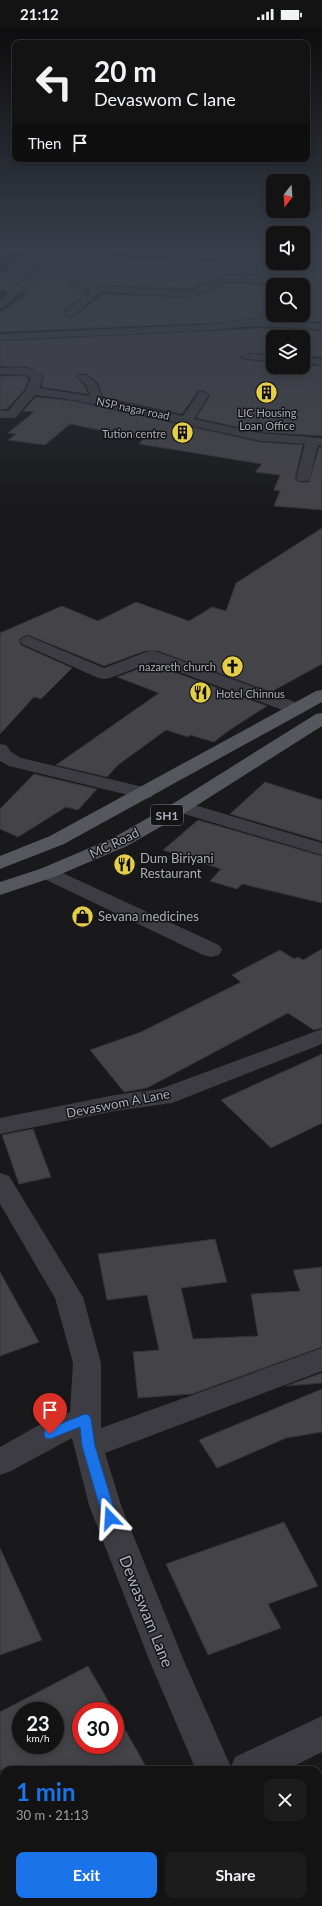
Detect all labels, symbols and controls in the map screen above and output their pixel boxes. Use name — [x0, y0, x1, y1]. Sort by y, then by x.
text: 21:12 — [20, 5, 59, 23]
text: 20 m — [94, 54, 157, 88]
icon: left — [28, 56, 80, 108]
text: Devaswom C lane — [94, 88, 236, 110]
icon: arrive — [69, 132, 91, 154]
text: Then — [28, 134, 61, 152]
north arrow — [266, 174, 310, 218]
map controls — [266, 174, 310, 374]
button: sound — [266, 226, 310, 270]
button: search — [266, 278, 310, 322]
button: layers — [266, 330, 310, 374]
building icon: LIC Housing Loan Office — [254, 379, 280, 405]
street label: NSP nagar road — [95, 394, 171, 422]
place label: LIC Housing Loan Office — [238, 406, 297, 432]
building icon: Tution centre — [169, 420, 195, 446]
place label: Tution centre — [102, 427, 166, 440]
church icon: nazareth church — [219, 653, 245, 679]
place label: nazareth church — [139, 660, 216, 673]
restaurant icon: Hotel Chinnus — [188, 680, 214, 706]
place label: Hotel Chinnus — [216, 687, 285, 700]
road number: SH1 — [151, 805, 183, 825]
street label: MC Road — [87, 824, 141, 862]
place label: Dum Biriyani Restaurant — [140, 850, 214, 881]
restaurant icon: Dum Biriyani Restaurant — [112, 852, 138, 878]
shop icon: Sevana medicines — [70, 903, 96, 929]
place label: Sevana medicines — [98, 908, 199, 924]
street label: Devaswom A Lane — [65, 1085, 171, 1121]
pin — [33, 1393, 67, 1434]
icon: arrive — [39, 1399, 61, 1421]
position arrow — [89, 1497, 131, 1539]
street label: Dewaswam Lane — [116, 1552, 178, 1670]
speed limit sign: 30 — [72, 1702, 124, 1754]
text: 23 — [26, 1711, 50, 1735]
text: km/h — [26, 1732, 50, 1744]
text: 1 min — [16, 1777, 76, 1806]
button: close — [264, 1779, 306, 1821]
text: 30 m · 21:13 — [16, 1807, 89, 1823]
button: Exit — [16, 1852, 157, 1898]
button: Share — [165, 1852, 306, 1898]

